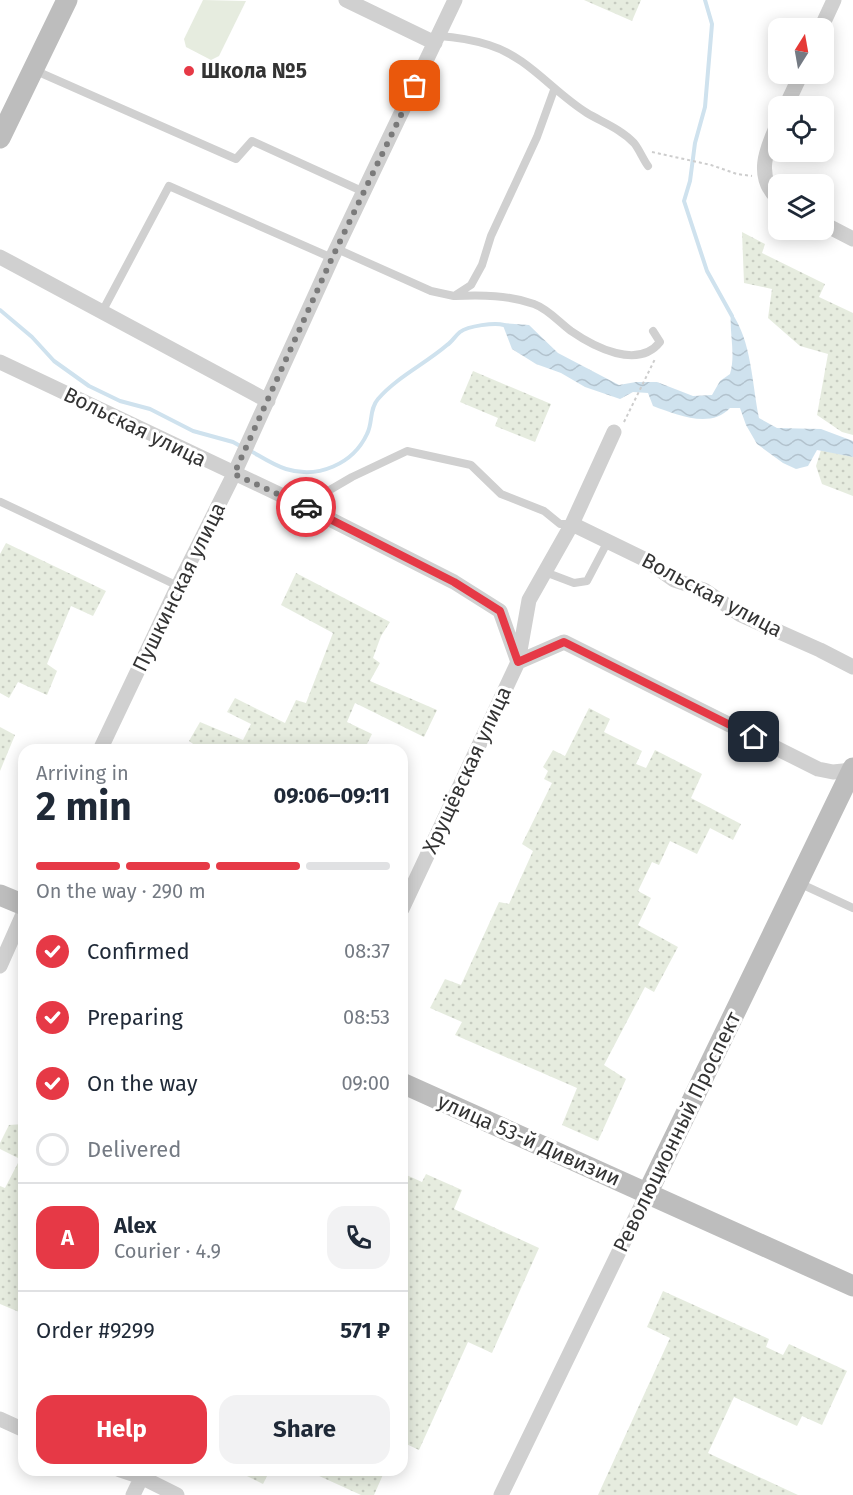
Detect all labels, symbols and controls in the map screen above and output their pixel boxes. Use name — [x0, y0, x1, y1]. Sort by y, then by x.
north arrow — [768, 18, 834, 84]
map controls — [768, 18, 834, 240]
place label: Школа №5 — [201, 58, 307, 84]
pin — [389, 60, 440, 111]
marker: Школа №5 — [182, 64, 196, 78]
icon: bag — [398, 69, 431, 102]
button: locate — [768, 96, 834, 162]
button: layers — [768, 174, 834, 240]
street label: Вольская улица — [59, 381, 211, 473]
courier — [276, 477, 336, 537]
icon: car — [290, 491, 323, 524]
street label: Пушкинская улица — [127, 498, 231, 676]
street label: Вольская улица — [637, 547, 787, 643]
street label: Хрущёвская улица — [417, 682, 517, 858]
pin — [728, 711, 779, 762]
icon: home — [737, 720, 770, 753]
text: Arriving in — [36, 761, 129, 785]
text: 09:06–09:11 — [274, 782, 390, 809]
text: 2 min — [36, 784, 132, 830]
text: On the way · 290 m — [36, 879, 206, 903]
icon: check — [36, 935, 69, 968]
text: Confirmed — [87, 938, 190, 965]
text: 08:37 — [344, 939, 390, 963]
icon: check — [36, 1001, 69, 1034]
text: Preparing — [87, 1004, 183, 1031]
text: 08:53 — [343, 1005, 390, 1029]
street label: Революционный Проспект — [607, 1007, 747, 1256]
icon: check — [36, 1067, 69, 1100]
text: On the way — [87, 1070, 198, 1097]
text: 09:00 — [341, 1071, 390, 1095]
street label: улица 53-й Дивизии — [434, 1088, 624, 1192]
text: Delivered — [87, 1136, 182, 1163]
button: phone — [327, 1206, 390, 1269]
text: Alex — [114, 1212, 157, 1239]
text: A — [61, 1224, 74, 1251]
text: Courier · 4.9 — [114, 1239, 221, 1263]
text: Order #9299 — [36, 1317, 155, 1344]
text: 571 ₽ — [340, 1317, 390, 1344]
button: Help — [36, 1395, 207, 1464]
button: Share — [219, 1395, 390, 1464]

